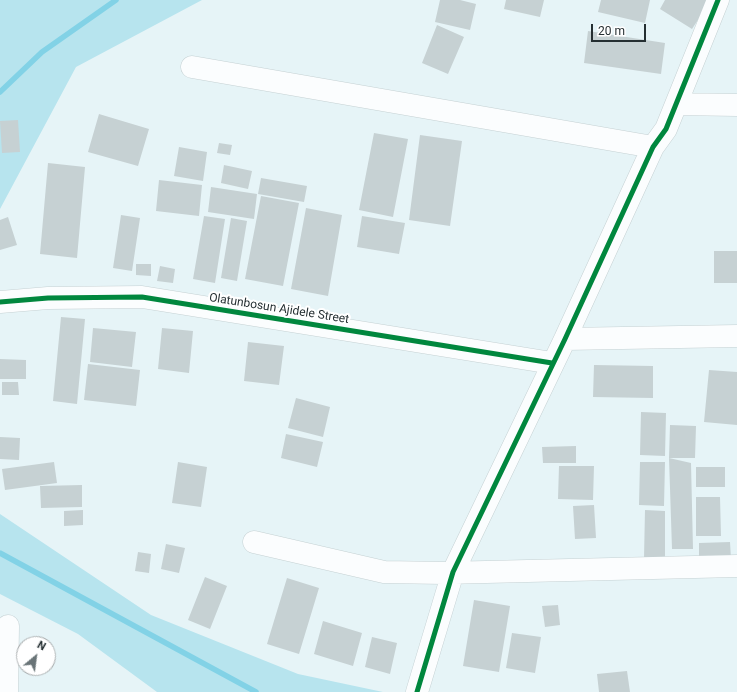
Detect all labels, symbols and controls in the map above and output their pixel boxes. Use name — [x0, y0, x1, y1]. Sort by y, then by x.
scale bar — [593, 16, 648, 42]
text: 20 m — [598, 24, 625, 38]
street label: Olatunbosun Ajidele Street — [208, 291, 350, 327]
north arrow — [16, 636, 56, 676]
text: N — [35, 638, 48, 654]

